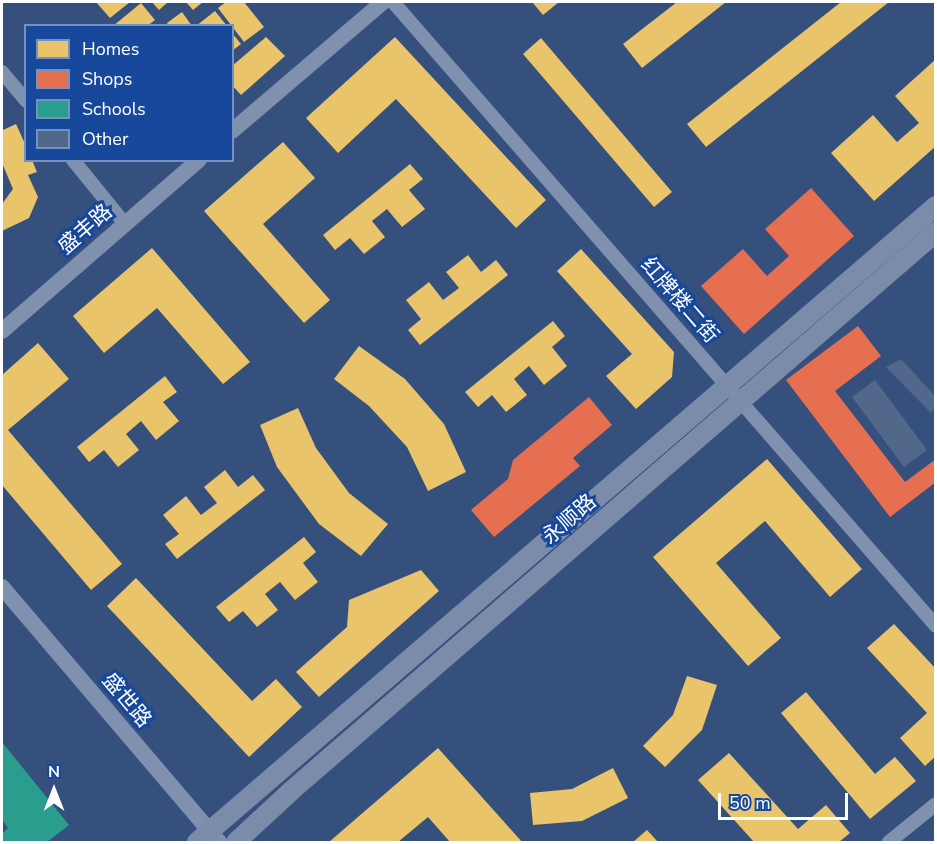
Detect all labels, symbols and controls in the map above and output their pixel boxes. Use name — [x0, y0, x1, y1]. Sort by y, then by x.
legend — [24, 24, 234, 162]
text: Homes — [82, 37, 139, 61]
text: Shops — [82, 67, 132, 91]
text: Schools — [82, 97, 146, 121]
text: Other — [82, 127, 128, 151]
street label: 盛丰路 — [53, 199, 117, 259]
street label: 红牌楼二街 — [636, 252, 724, 348]
street label: 永顺路 — [537, 489, 601, 549]
street label: 盛世路 — [97, 668, 157, 732]
north arrow — [24, 760, 84, 820]
text: N — [48, 761, 60, 783]
scale bar — [721, 781, 852, 819]
text: 50 m — [729, 791, 771, 815]

